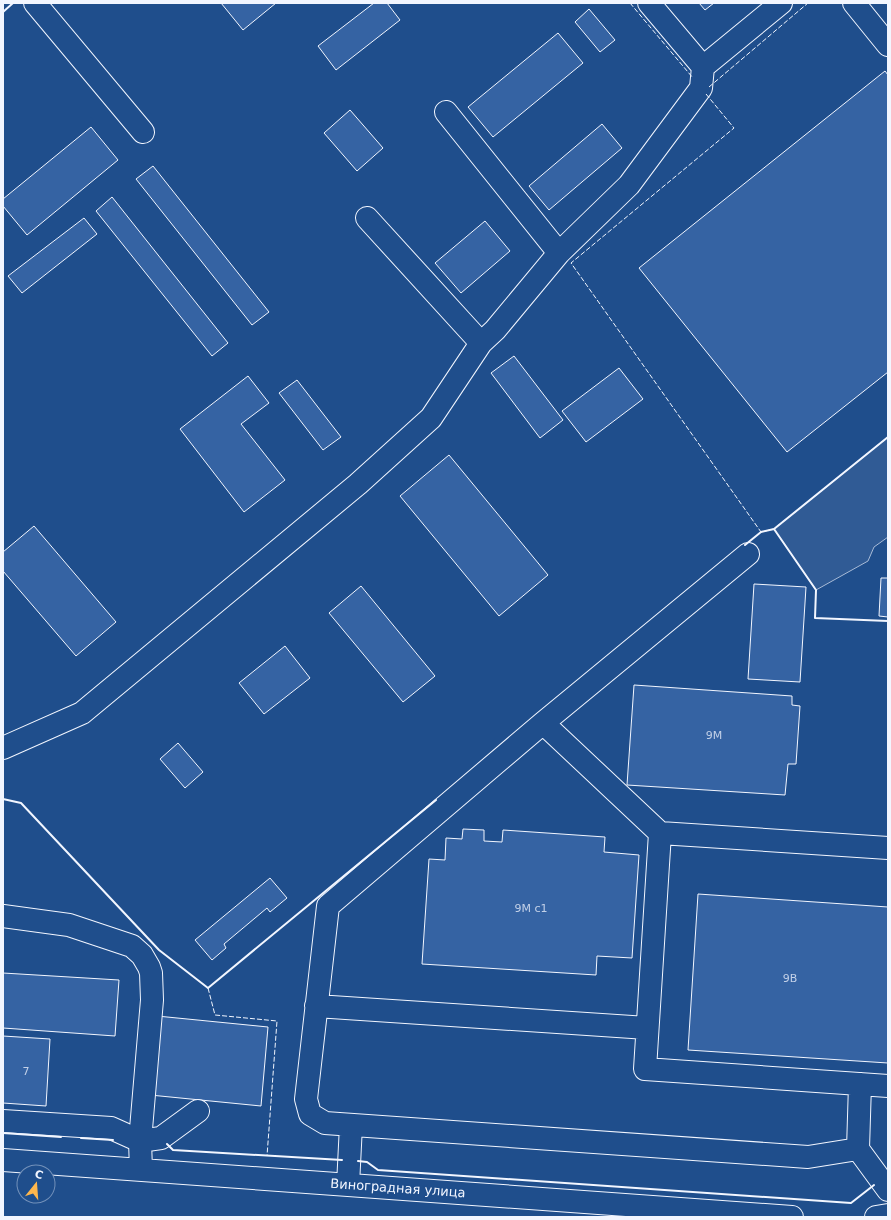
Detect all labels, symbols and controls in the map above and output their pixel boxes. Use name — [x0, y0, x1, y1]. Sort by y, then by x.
house number: 9М — [706, 729, 722, 742]
house number: 9М с1 — [514, 902, 548, 915]
house number: 9В — [783, 972, 797, 985]
house number: 7 — [23, 1065, 30, 1078]
north arrow — [16, 1164, 56, 1204]
text: С — [33, 1168, 45, 1182]
street label: Виноградная улица — [330, 1176, 466, 1200]

